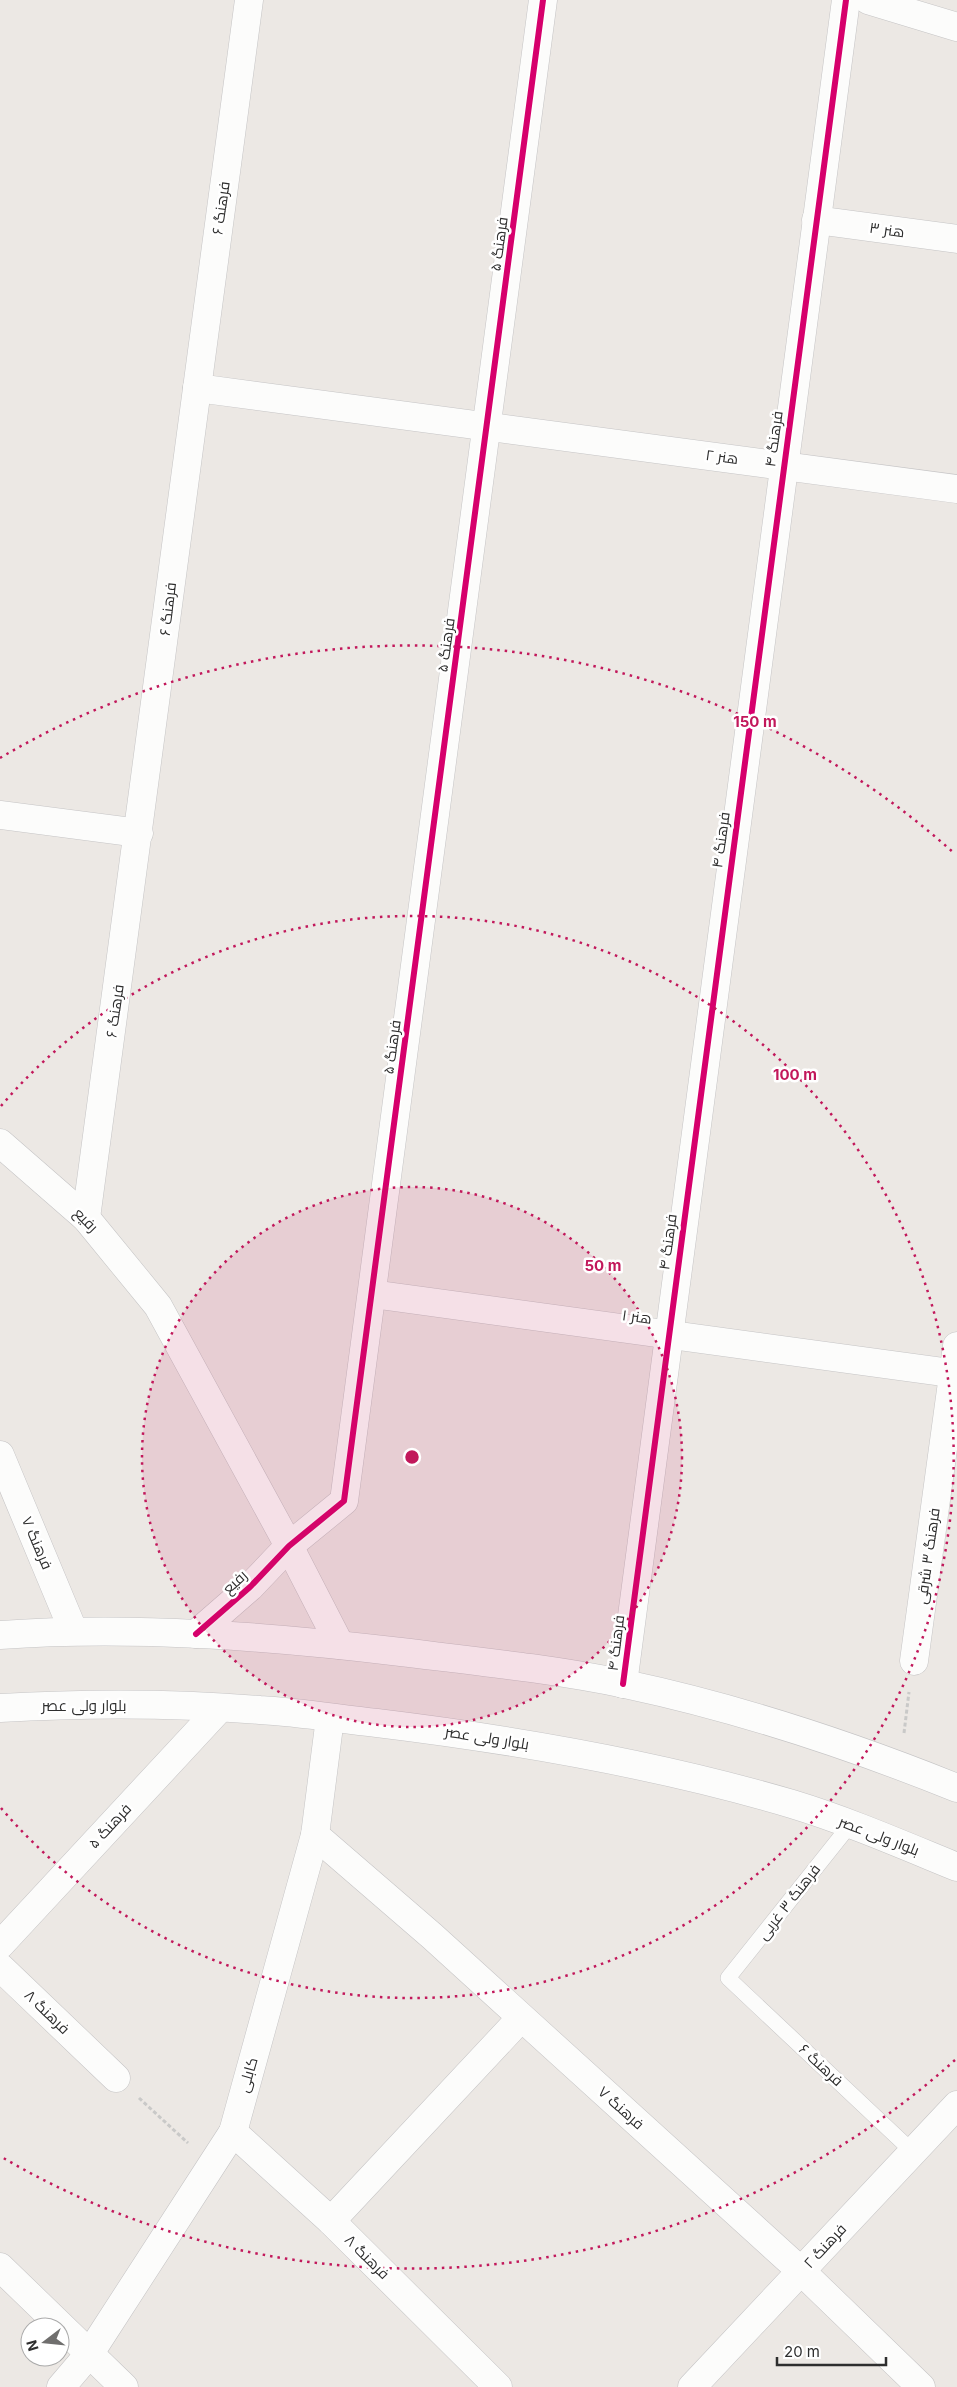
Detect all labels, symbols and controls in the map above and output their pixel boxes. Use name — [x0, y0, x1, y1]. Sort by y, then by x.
street label: فرهنگ ۶ — [207, 180, 234, 236]
street label: فرهنگ ۵ — [485, 216, 512, 272]
street label: هنر ۳ — [868, 218, 906, 241]
street label: فرهنگ ۴ — [760, 410, 787, 468]
street label: هنر ۲ — [704, 445, 740, 468]
street label: فرهنگ ۶ — [155, 581, 180, 637]
street label: فرهنگ ۵ — [432, 617, 459, 673]
text: 150 m — [733, 712, 777, 731]
street label: فرهنگ ۴ — [707, 811, 734, 869]
street label: فرهنگ ۶ — [101, 983, 128, 1039]
street label: فرهنگ ۵ — [378, 1019, 405, 1075]
text: 100 m — [773, 1065, 817, 1084]
street label: رفیع — [69, 1203, 103, 1237]
street label: فرهنگ ۴ — [654, 1213, 681, 1271]
text: 50 m — [585, 1256, 621, 1275]
street label: هنر ۱ — [621, 1305, 653, 1328]
centre of rings — [403, 1448, 421, 1466]
street label: فرهنگ ۳ شرقی — [911, 1507, 945, 1605]
street label: فرهنگ ۷ — [18, 1513, 57, 1572]
street label: رفیع — [218, 1566, 252, 1599]
street label: فرهنگ ۴ — [603, 1614, 628, 1672]
street label: بلوار ولی عصر — [41, 1696, 126, 1716]
street label: بلوار ولی عصر — [443, 1721, 531, 1755]
street label: فرهنگ ۵ — [84, 1799, 135, 1852]
street label: بلوار ولی عصر — [835, 1811, 922, 1861]
street label: فرهنگ ۳ غربی — [753, 1860, 825, 1944]
street label: فرهنگ ۸ — [21, 1985, 74, 2038]
street label: فرهنگ ۶ — [795, 2039, 847, 2090]
street label: کابلی — [233, 2055, 263, 2095]
street label: فرهنگ ۷ — [594, 2082, 648, 2133]
street label: فرهنگ ۲ — [799, 2219, 850, 2272]
street label: فرهنگ ۸ — [341, 2230, 394, 2283]
north arrow — [20, 2317, 70, 2367]
scale bar — [777, 2334, 886, 2366]
text: N — [22, 2338, 42, 2353]
text: 20 m — [784, 2342, 820, 2361]

